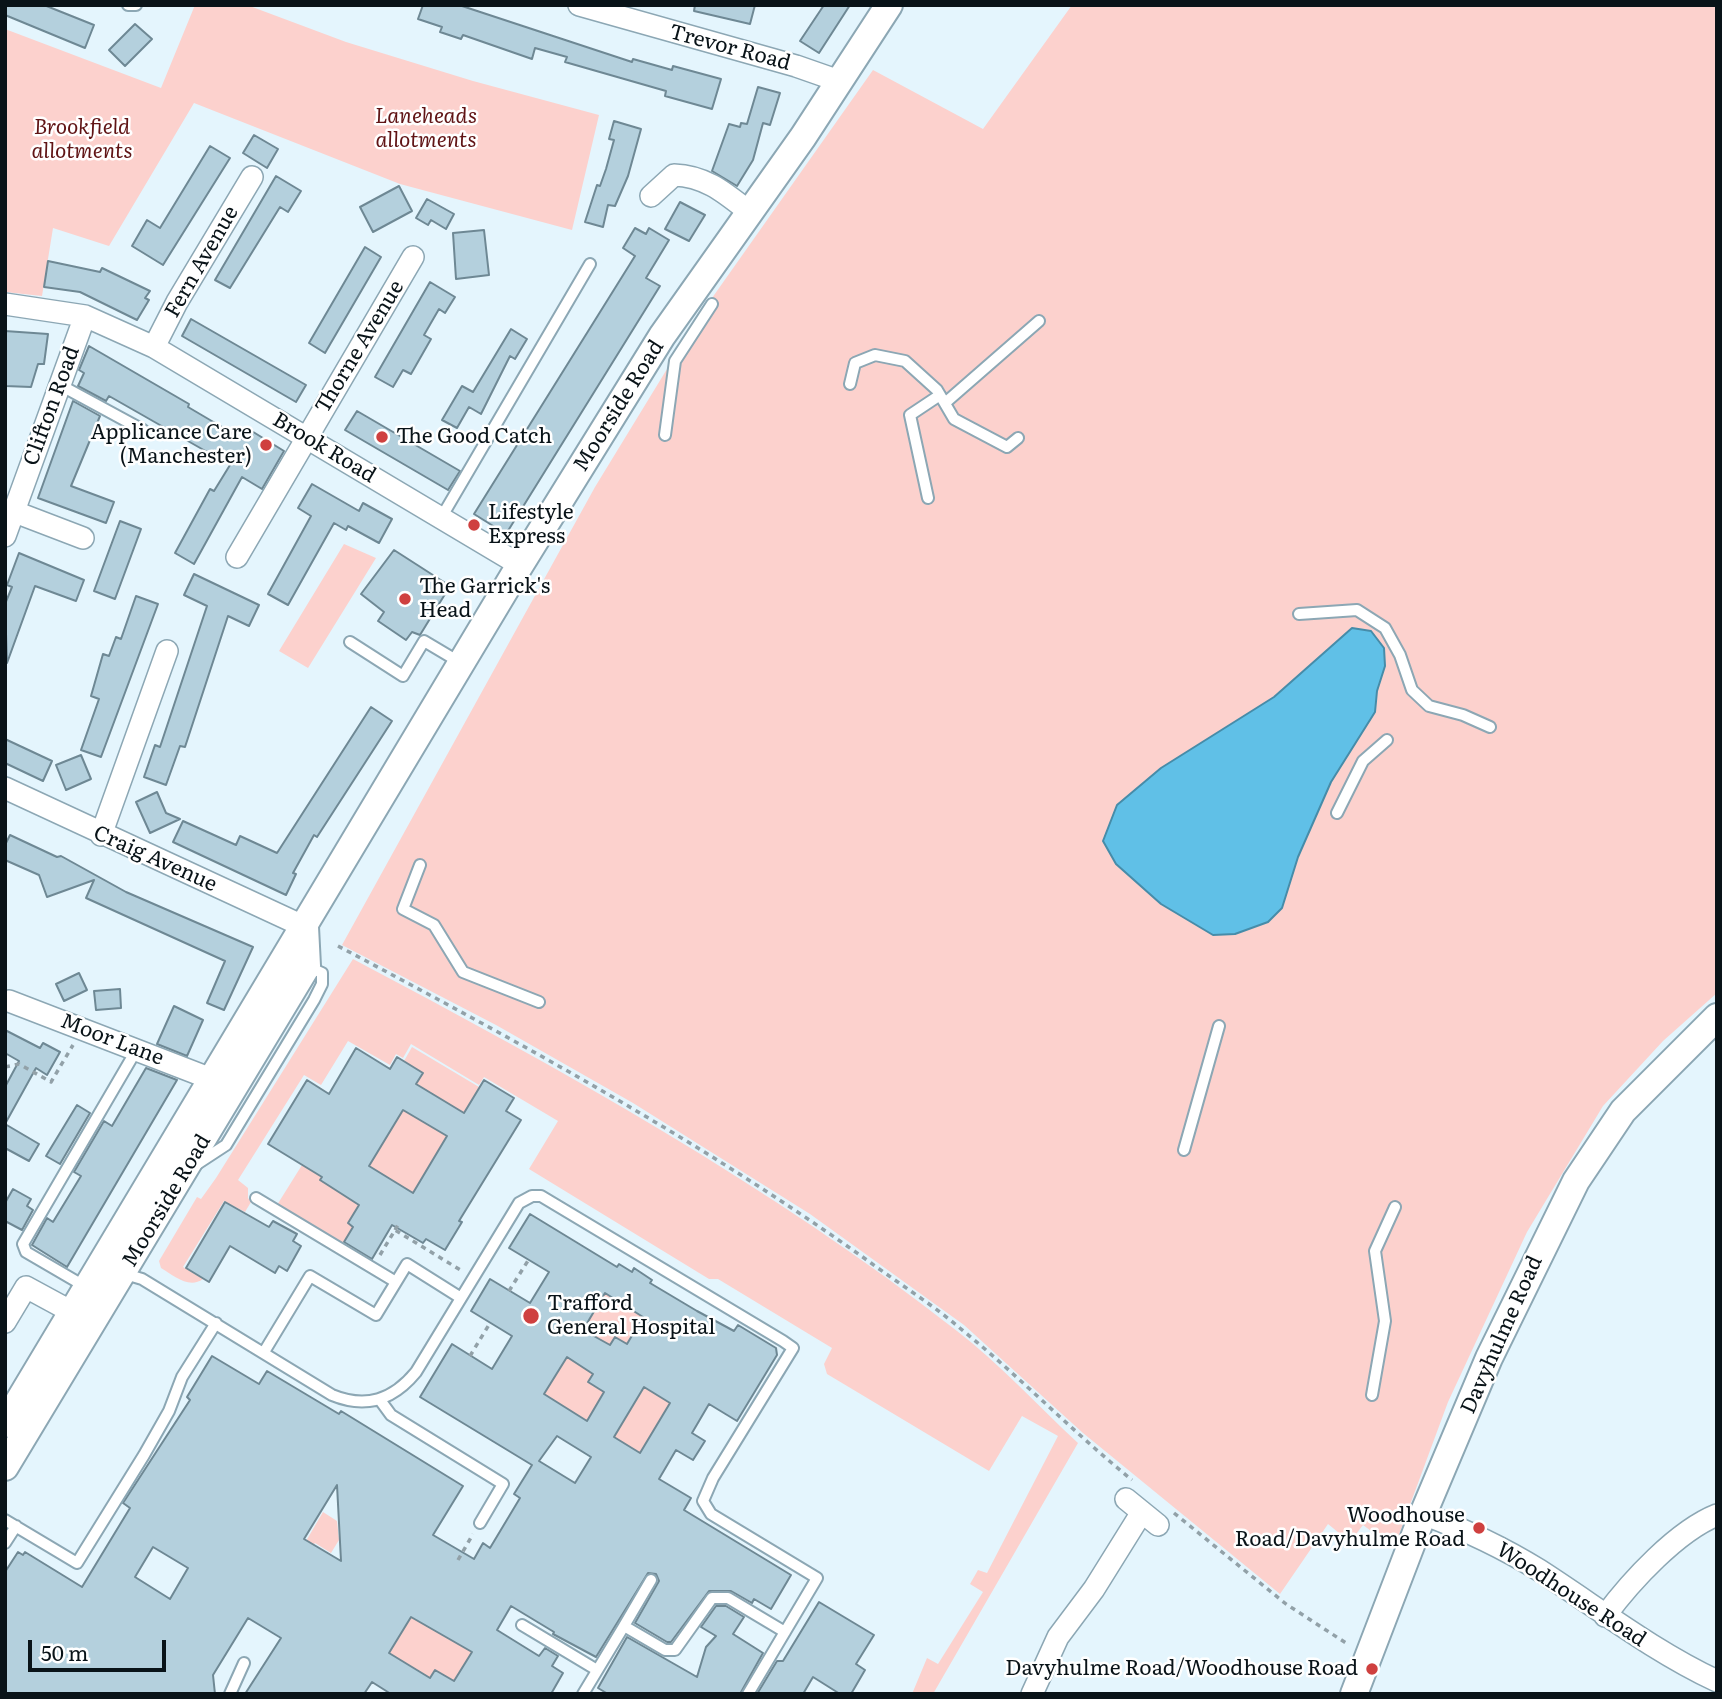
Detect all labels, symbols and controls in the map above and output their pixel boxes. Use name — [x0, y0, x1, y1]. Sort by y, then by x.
street label: Trevor Road — [667, 20, 793, 76]
park label: Laneheads allotments — [375, 104, 477, 154]
park label: Brookfield allotments — [32, 115, 132, 165]
street label: Fern Avenue — [160, 202, 244, 322]
street label: Thorne Avenue — [310, 276, 410, 418]
street label: Moorside Road — [569, 336, 669, 476]
street label: Clifton Road — [19, 343, 85, 469]
street label: Brook Road — [268, 407, 380, 489]
place label: Applicance Care (Manchester) — [91, 420, 252, 470]
place label: The Good Catch — [396, 424, 552, 450]
marker: The Good Catch — [374, 429, 390, 445]
marker: Applicance Care (Manchester) — [258, 437, 274, 453]
place label: Lifestyle Express — [488, 500, 574, 550]
marker: Lifestyle Express — [466, 517, 482, 533]
place label: The Garrick's Head — [419, 574, 550, 624]
marker: The Garrick's Head — [397, 591, 413, 607]
street label: Craig Avenue — [89, 821, 221, 897]
street label: Moor Lane — [57, 1009, 167, 1071]
street label: Moorside Road — [118, 1130, 216, 1272]
street label: Davyhulme Road — [1456, 1252, 1548, 1418]
place label: Trafford General Hospital — [547, 1291, 715, 1341]
marker: Trafford General Hospital — [521, 1306, 541, 1326]
place label: Woodhouse Road/Davyhulme Road — [1235, 1503, 1465, 1553]
marker: Woodhouse Road/Davyhulme Road — [1471, 1520, 1487, 1536]
street label: Woodhouse Road — [1491, 1537, 1651, 1653]
scale bar — [32, 1626, 170, 1670]
text: 50 m — [41, 1636, 88, 1667]
place label: Davyhulme Road/Woodhouse Road — [1005, 1656, 1358, 1682]
marker: Davyhulme Road/Woodhouse Road — [1364, 1661, 1380, 1677]

